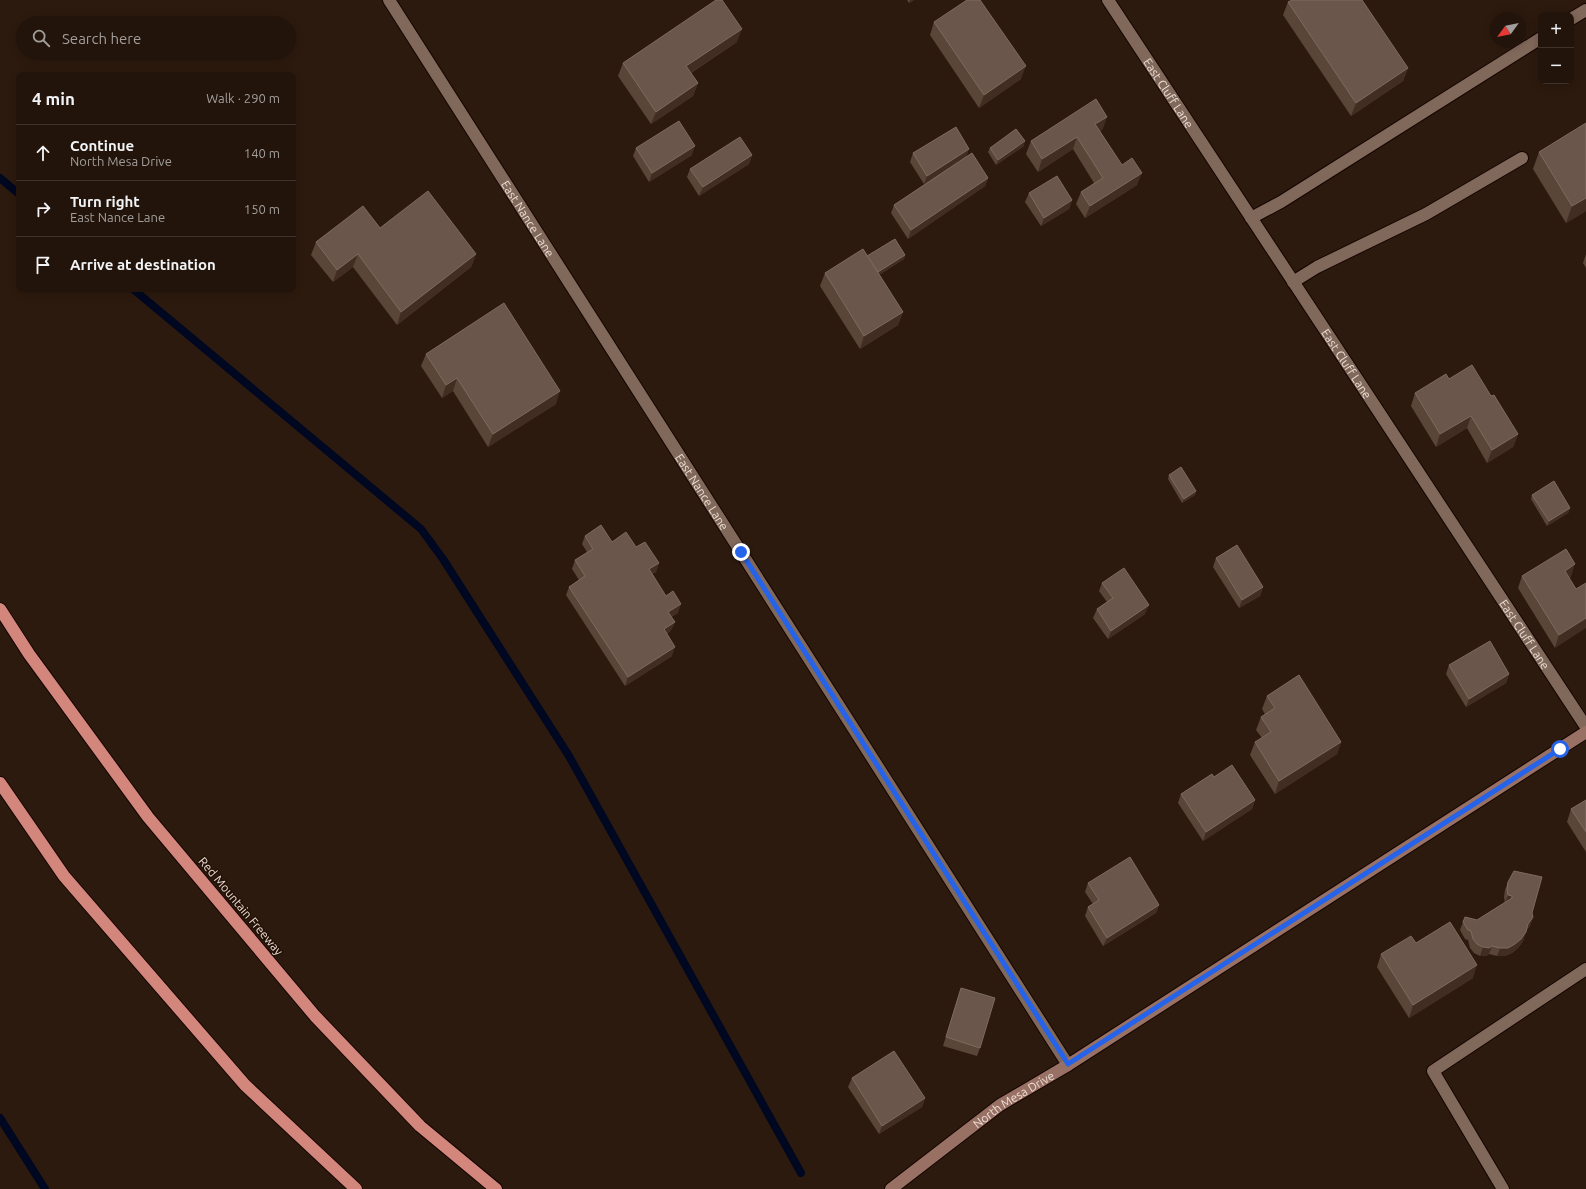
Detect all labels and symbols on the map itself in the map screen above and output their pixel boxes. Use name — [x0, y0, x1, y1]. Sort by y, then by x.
north arrow — [1490, 12, 1526, 48]
street label: East Cluff Lane — [1141, 55, 1197, 130]
street label: East Nance Lane — [499, 178, 557, 259]
street label: East Cluff Lane — [1319, 326, 1375, 401]
street label: East Nance Lane — [673, 451, 732, 532]
route end — [732, 543, 750, 561]
street label: East Cluff Lane — [1497, 597, 1553, 671]
route start — [1551, 740, 1569, 758]
street label: Red Mountain Freeway — [196, 855, 286, 958]
street label: North Mesa Drive — [970, 1068, 1056, 1130]

